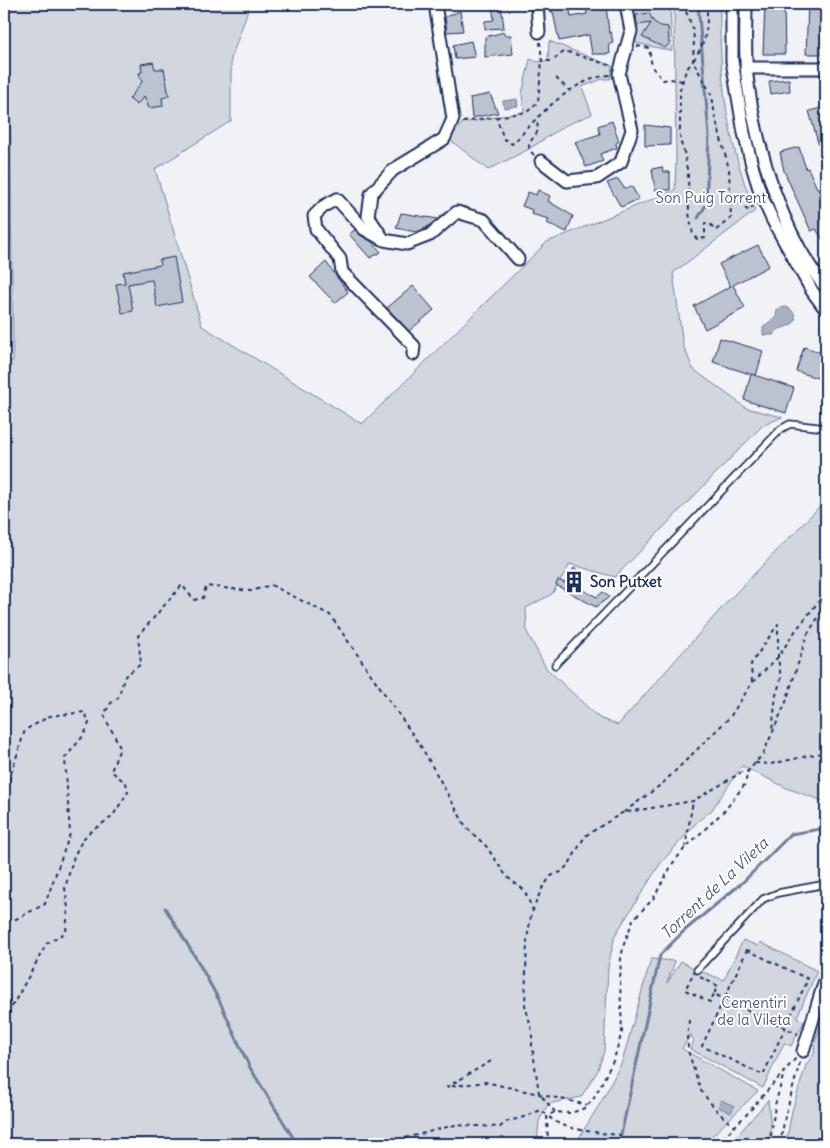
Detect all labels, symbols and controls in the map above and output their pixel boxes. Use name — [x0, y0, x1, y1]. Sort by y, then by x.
park label: Son Puig Torrent — [656, 188, 766, 207]
building icon: Son Putxet — [561, 569, 587, 595]
place label: Son Putxet — [590, 572, 663, 591]
water label: Torrent de La Vileta — [656, 833, 772, 943]
park label: Cementiri de la Vileta — [717, 993, 791, 1029]

